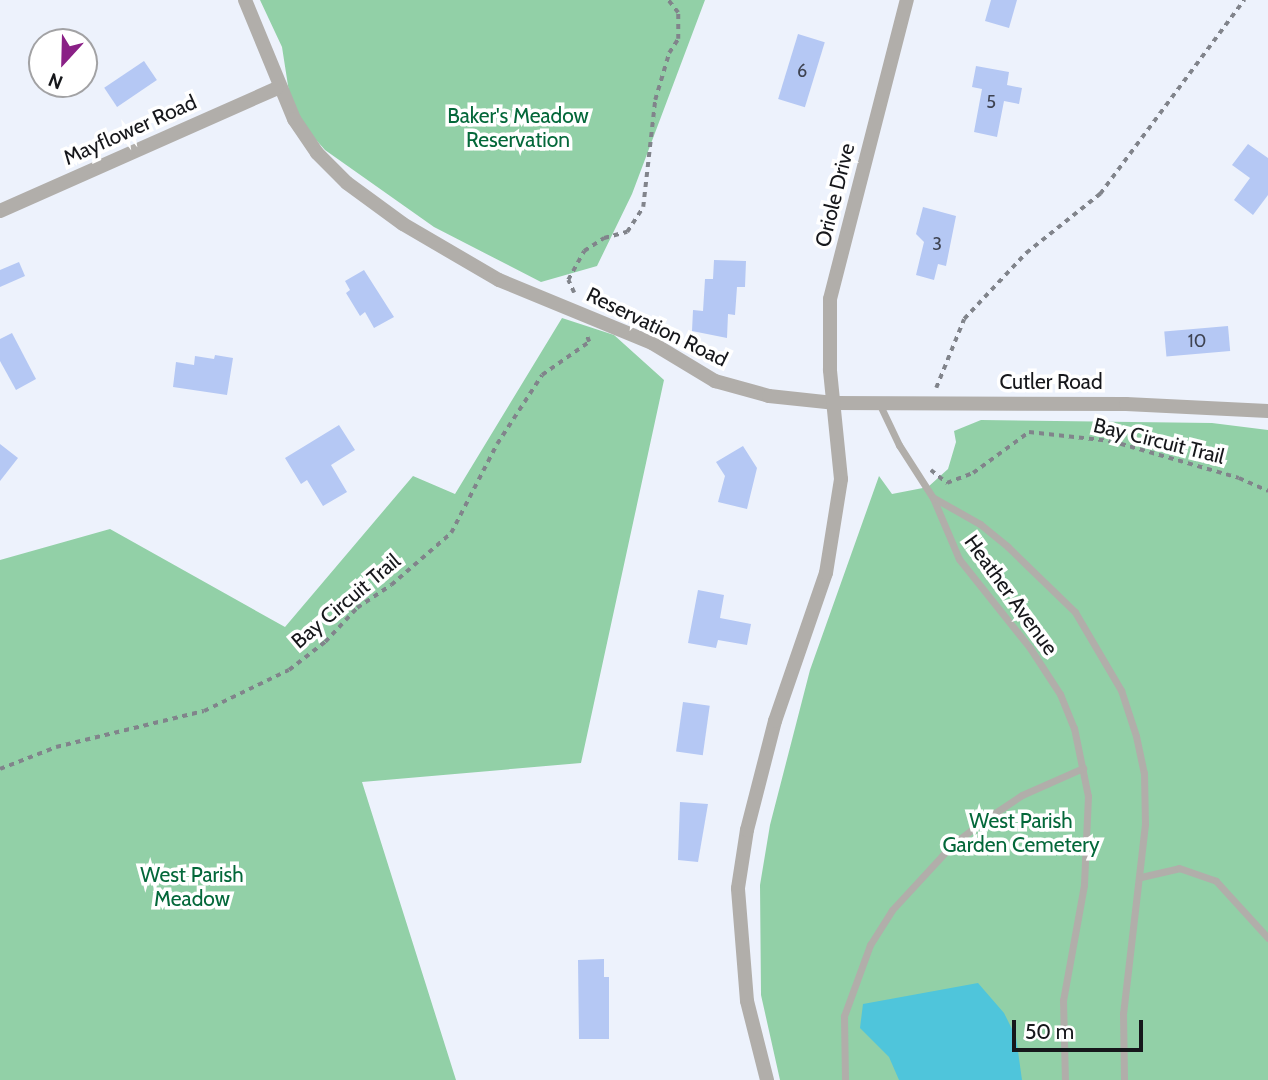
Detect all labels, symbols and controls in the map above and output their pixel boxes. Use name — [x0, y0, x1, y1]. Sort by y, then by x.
north arrow — [28, 28, 98, 98]
house number: 6 — [797, 60, 807, 82]
text: N — [45, 68, 66, 94]
street label: Mayflower Road — [59, 89, 201, 171]
house number: 5 — [986, 91, 996, 113]
park label: Baker's Meadow Reservation — [447, 103, 589, 153]
street label: Oriole Drive — [810, 140, 860, 250]
house number: 3 — [932, 233, 942, 255]
street label: Reservation Road — [582, 282, 732, 372]
house number: 10 — [1188, 330, 1206, 352]
street label: Cutler Road — [999, 369, 1103, 395]
street label: Bay Circuit Trail — [1091, 413, 1227, 469]
street label: Heather Avenue — [959, 530, 1063, 660]
street label: Bay Circuit Trail — [287, 548, 405, 654]
park label: West Parish Garden Cemetery — [943, 808, 1099, 858]
park label: West Parish Meadow — [140, 862, 244, 912]
scale bar — [1016, 1006, 1147, 1050]
text: 50 m — [1025, 1019, 1074, 1044]

